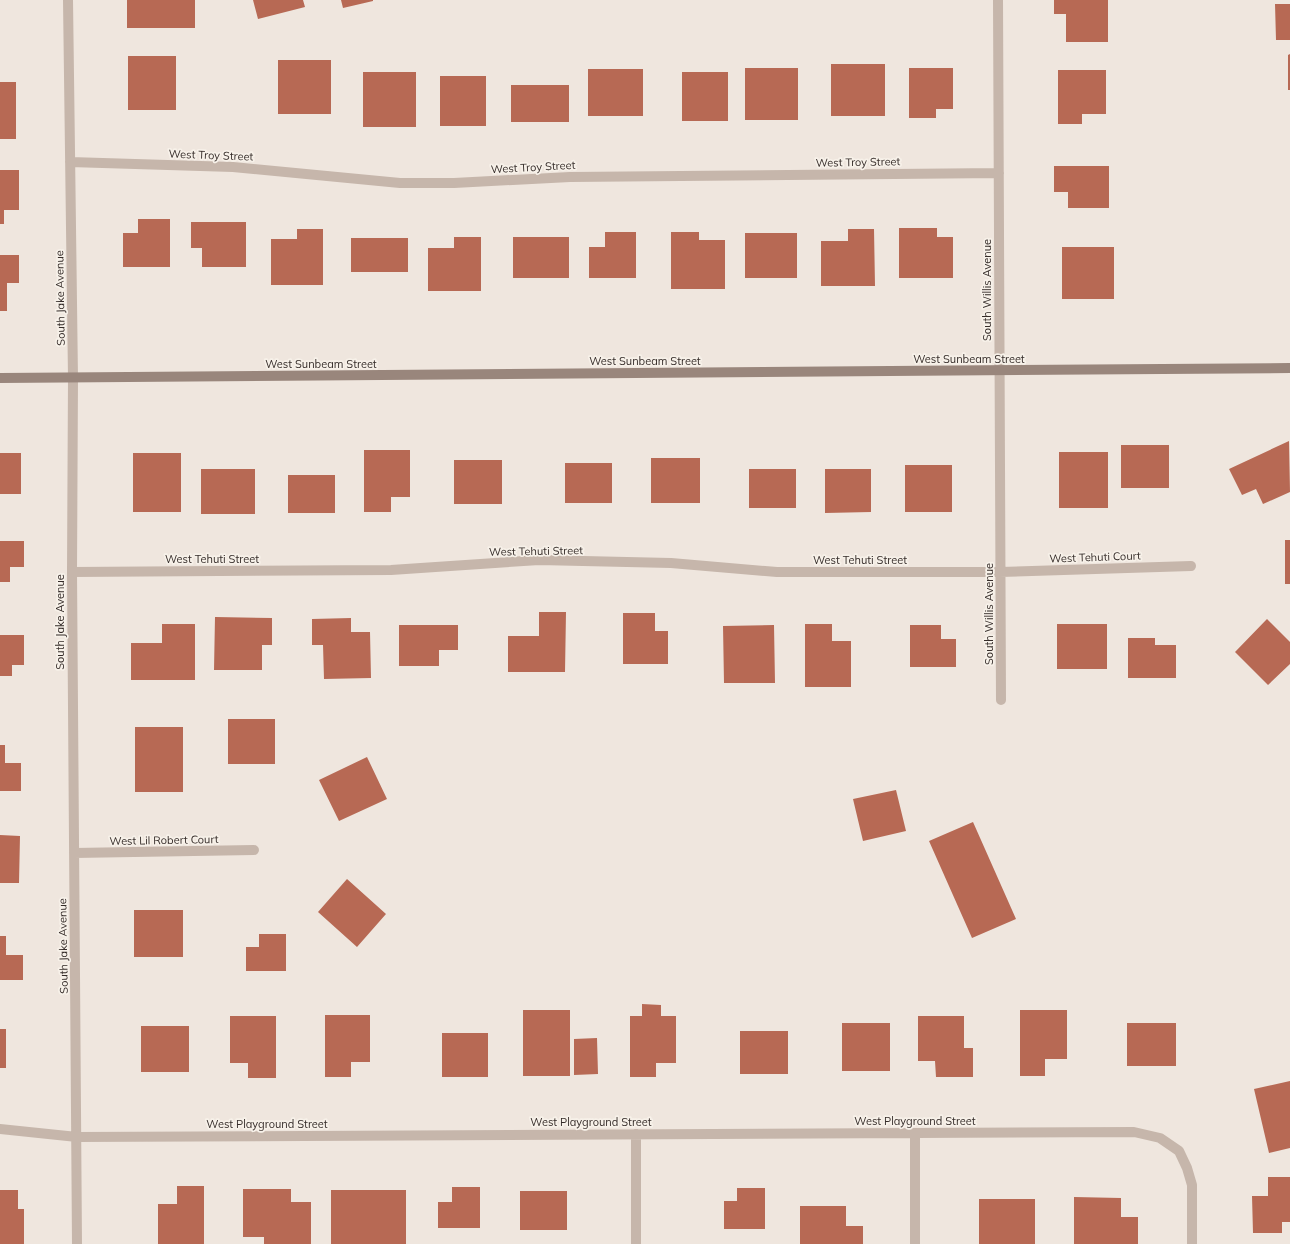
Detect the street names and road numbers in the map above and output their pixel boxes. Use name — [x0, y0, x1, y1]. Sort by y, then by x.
street label: West Troy Street — [168, 147, 254, 163]
street label: West Troy Street — [816, 154, 901, 170]
street label: West Troy Street — [490, 158, 576, 176]
street label: South Willis Avenue — [980, 239, 994, 341]
street label: South Jake Avenue — [52, 250, 68, 346]
street label: West Sunbeam Street — [913, 352, 1025, 366]
street label: West Sunbeam Street — [589, 354, 701, 368]
street label: West Sunbeam Street — [265, 357, 377, 371]
street label: West Tehuti Street — [489, 543, 583, 559]
street label: West Tehuti Court — [1049, 548, 1141, 566]
street label: West Tehuti Street — [165, 552, 259, 566]
street label: West Tehuti Street — [813, 553, 907, 567]
street label: South Willis Avenue — [982, 563, 996, 665]
street label: South Jake Avenue — [53, 574, 67, 670]
street label: West Lil Robert Court — [109, 832, 219, 848]
street label: South Jake Avenue — [55, 898, 71, 994]
street label: West Playground Street — [854, 1114, 976, 1128]
street label: West Playground Street — [530, 1115, 652, 1129]
street label: West Playground Street — [206, 1117, 328, 1131]

